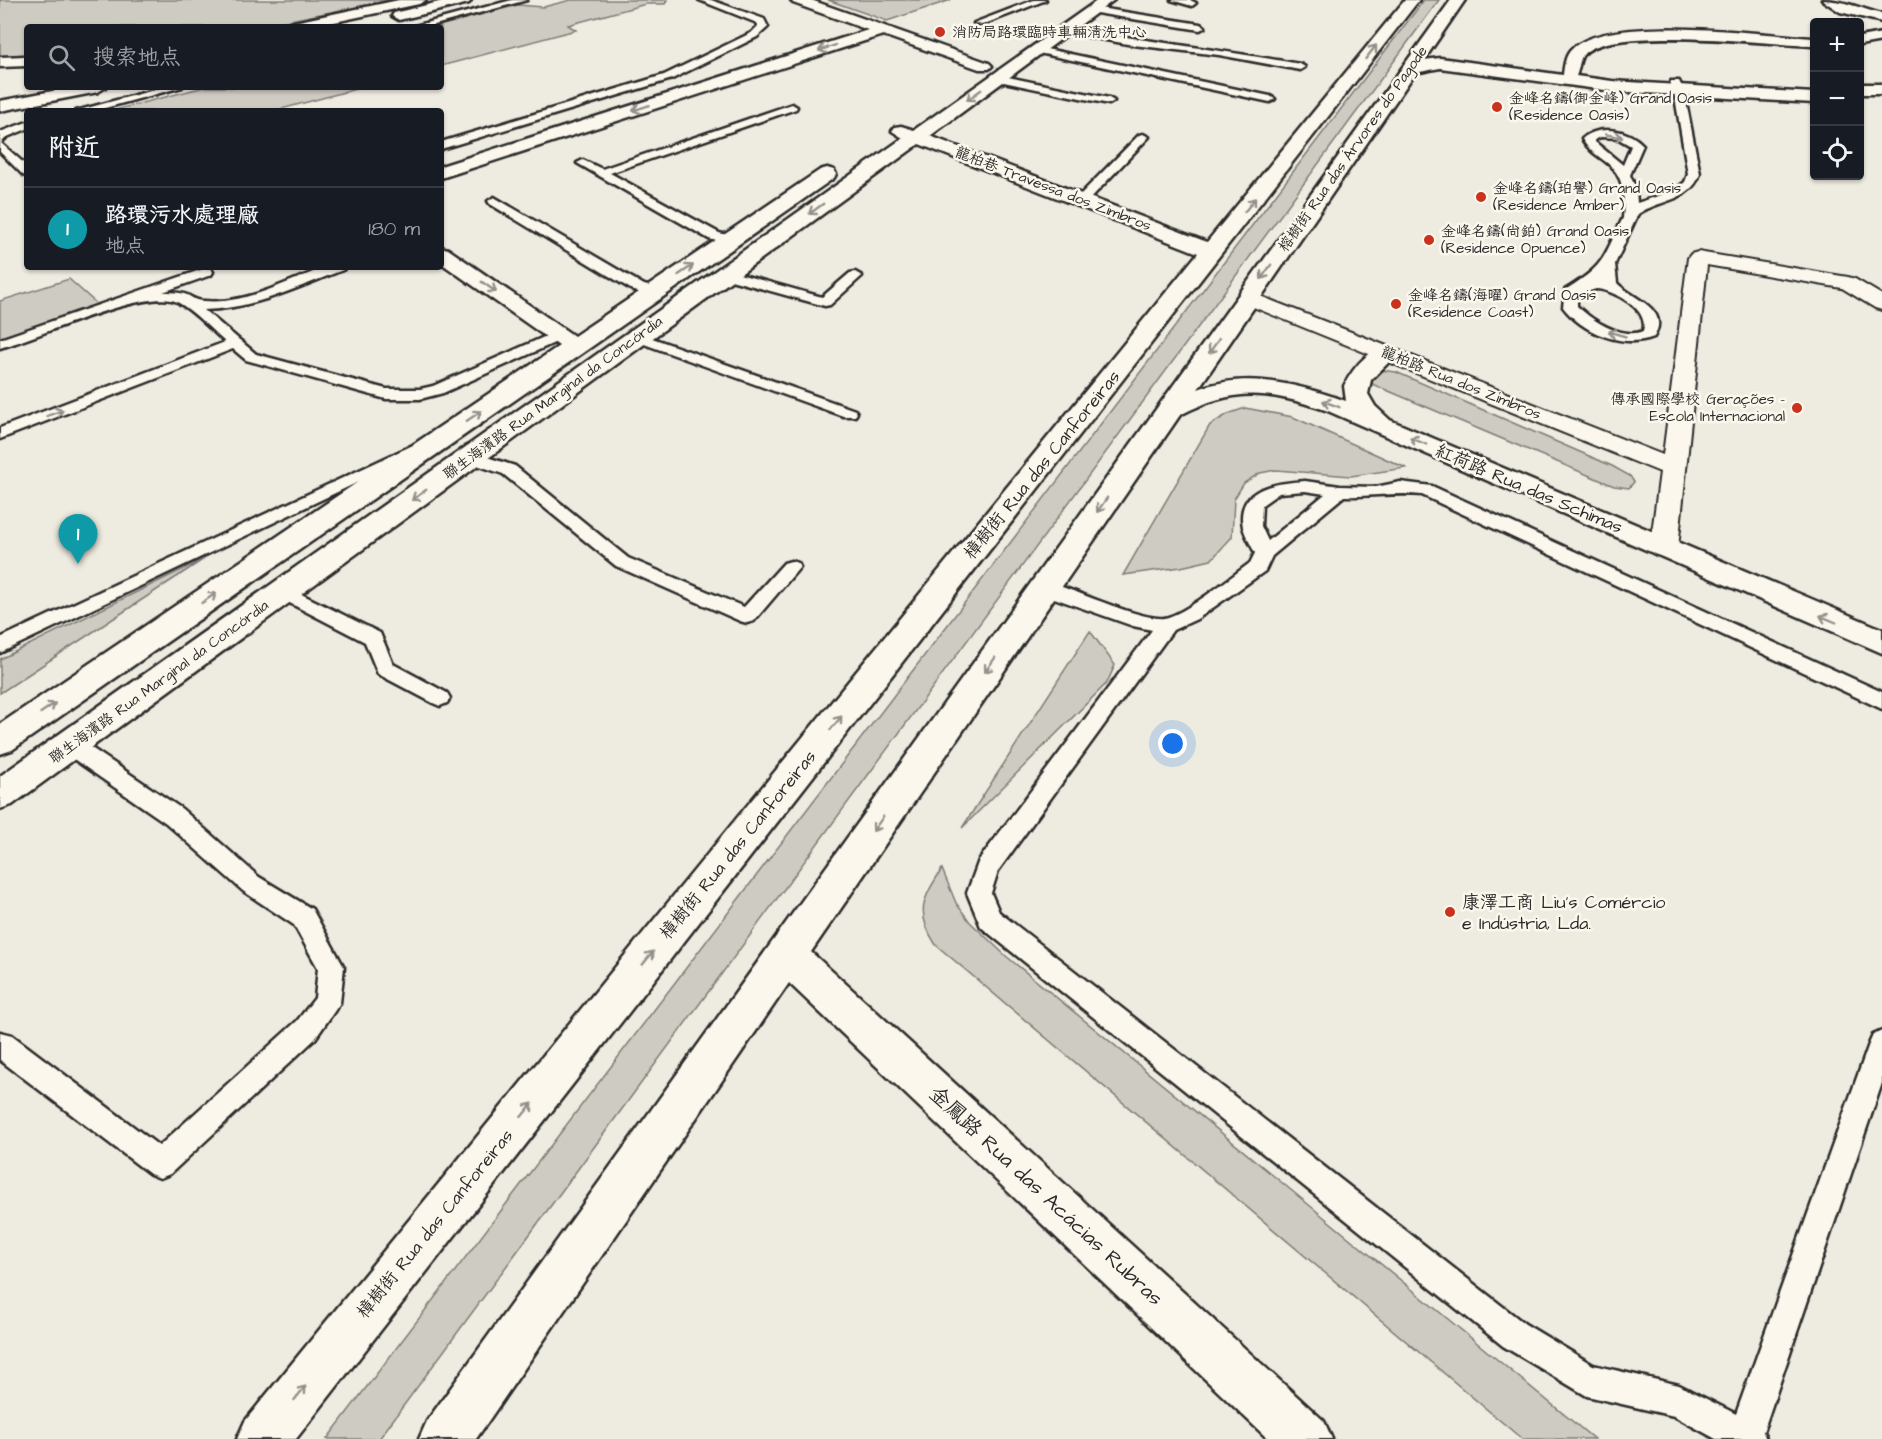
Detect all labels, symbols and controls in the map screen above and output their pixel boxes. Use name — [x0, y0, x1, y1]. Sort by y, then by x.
map controls — [1810, 18, 1864, 180]
button: + — [1810, 18, 1864, 72]
place label: 消防局路環臨時車輛清洗中心 — [952, 22, 1147, 43]
search box — [24, 24, 444, 90]
marker: 消防局路環臨時車輛清洗中心 — [933, 25, 947, 39]
icon: search — [45, 41, 78, 74]
text: 搜索地点 — [93, 42, 181, 73]
street label: 榕樹街 Rua das Árvores do Pagode — [1274, 42, 1433, 257]
one-way arrow — [818, 43, 837, 54]
one-way arrow — [1364, 44, 1377, 60]
button: − — [1810, 72, 1864, 126]
place label: 金峰名鑄(御金峰) Grand Oasis (Residence Oasis) — [1509, 88, 1713, 126]
one-way arrow — [966, 89, 983, 101]
marker: 金峰名鑄(御金峰) Grand Oasis (Residence Oasis) — [1490, 100, 1504, 114]
one-way arrow — [632, 103, 651, 114]
button: locate — [1810, 126, 1864, 180]
text: 附近 — [48, 130, 100, 166]
one-way arrow — [1604, 131, 1623, 142]
street label: 龍柏巷 Travessa dos Zimbros — [952, 142, 1155, 236]
place label: 金峰名鑄(珀譽) Grand Oasis (Residence Amber) — [1493, 178, 1682, 216]
marker: 金峰名鑄(珀譽) Grand Oasis (Residence Amber) — [1474, 190, 1488, 204]
one-way arrow — [1243, 197, 1256, 213]
text: 路環污水處理廠 — [105, 200, 259, 231]
one-way arrow — [808, 203, 824, 215]
text: 1 — [66, 215, 69, 243]
text: 180 m — [368, 215, 420, 243]
place label: 金峰名鑄(尚鉑) Grand Oasis (Residence Opuence) — [1441, 221, 1630, 259]
text: 地点 — [105, 232, 145, 260]
marker: 金峰名鑄(尚鉑) Grand Oasis (Residence Opuence) — [1422, 233, 1436, 247]
one-way arrow — [1260, 263, 1272, 279]
one-way arrow — [678, 264, 694, 276]
one-way arrow — [480, 281, 496, 293]
place label: 金峰名鑄(海曜) Grand Oasis (Residence Coast) — [1408, 285, 1597, 323]
marker: 金峰名鑄(海曜) Grand Oasis (Residence Coast) — [1389, 297, 1403, 311]
street label: 聯生海濱路 Rua Marginal da Concórdia — [439, 311, 668, 486]
one-way arrow — [1608, 328, 1627, 339]
one-way arrow — [1208, 337, 1220, 353]
street label: 龍柏路 Rua dos Zimbros — [1378, 341, 1545, 425]
street label: 樟樹街 Rua das Canforeiras — [958, 365, 1126, 565]
place label: 傳承國際學校 Gerações – Escola Internacional — [1610, 389, 1785, 427]
one-way arrow — [1322, 397, 1341, 408]
marker: 傳承國際學校 Gerações – Escola Internacional — [1790, 401, 1804, 415]
one-way arrow — [45, 407, 63, 418]
one-way arrow — [465, 410, 481, 422]
one-way arrow — [1410, 435, 1428, 446]
street label: 紅荷路 Rua das Schimas — [1432, 438, 1626, 540]
one-way arrow — [411, 489, 427, 501]
one-way arrow — [1096, 497, 1108, 513]
pin: 1 — [58, 514, 98, 564]
one-way arrow — [200, 592, 217, 604]
street label: 聯生海濱路 Rua Marginal da Concórdia — [45, 595, 274, 770]
one-way arrow — [1820, 613, 1838, 624]
one-way arrow — [984, 656, 996, 672]
one-way arrow — [40, 702, 56, 714]
one-way arrow — [829, 716, 842, 732]
your location — [1158, 729, 1187, 758]
street label: 樟樹街 Rua das Canforeiras — [654, 745, 822, 945]
one-way arrow — [871, 816, 884, 832]
place label: 康澤工商 Liu's Comércio e Indústria, Lda. — [1462, 890, 1665, 936]
marker: 康澤工商 Liu's Comércio e Indústria, Lda. — [1443, 905, 1457, 919]
one-way arrow — [642, 950, 655, 966]
street label: 金鳳路 Rua das Acácias Rubras — [923, 1080, 1169, 1312]
one-way arrow — [520, 1102, 533, 1118]
street label: 樟樹街 Rua das Canforeiras — [351, 1124, 519, 1324]
one-way arrow — [293, 1386, 306, 1402]

